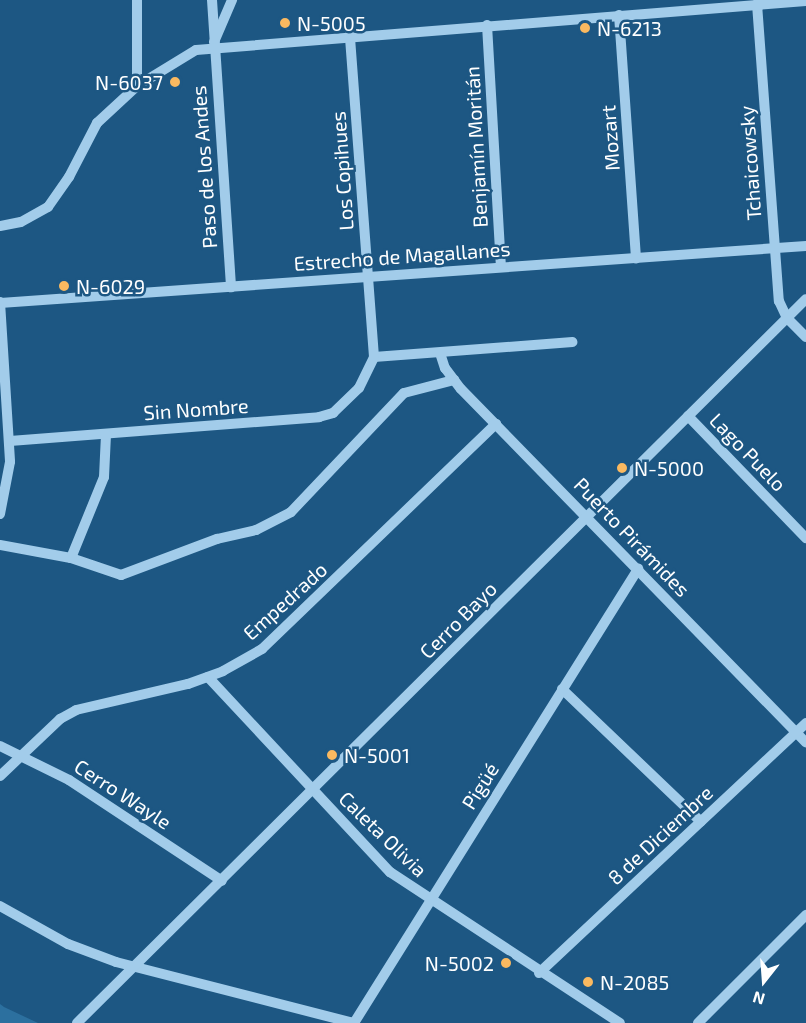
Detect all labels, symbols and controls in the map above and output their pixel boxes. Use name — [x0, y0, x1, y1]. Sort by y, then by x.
place label: N-5005 — [297, 11, 366, 35]
marker: N-5005 — [278, 16, 292, 30]
place label: N-6213 — [597, 16, 662, 40]
marker: N-6213 — [578, 21, 592, 35]
street label: Benjamín Moritán — [460, 66, 492, 228]
place label: N-6037 — [95, 70, 163, 94]
marker: N-6037 — [168, 75, 182, 89]
street label: Paso de los Andes — [186, 85, 222, 249]
street label: Mozart — [596, 104, 624, 172]
street label: Tchaicowsky — [734, 105, 766, 221]
street label: Los Copihues — [326, 111, 358, 231]
street label: Estrecho de Magallanes — [293, 236, 511, 276]
place label: N-6029 — [76, 274, 145, 298]
marker: N-6029 — [57, 279, 71, 293]
street label: Sin Nombre — [143, 393, 249, 425]
street label: Lago Puelo — [705, 408, 791, 496]
place label: N-5000 — [634, 456, 704, 480]
marker: N-5000 — [615, 461, 629, 475]
street label: Puerto Pirámides — [569, 473, 695, 601]
street label: Empedrado — [238, 557, 332, 645]
street label: Cerro Bayo — [415, 577, 501, 663]
place label: N-5001 — [344, 743, 410, 767]
marker: N-5001 — [325, 748, 339, 762]
street label: Cerro Wayle — [70, 754, 176, 834]
street label: Pigüé — [457, 758, 503, 814]
street label: 8 de Diciembre — [603, 780, 717, 890]
street label: Caleta Olivia — [334, 786, 432, 882]
place label: N-5002 — [425, 951, 494, 975]
north arrow — [734, 951, 794, 1011]
marker: N-5002 — [499, 956, 513, 970]
place label: N-2085 — [600, 970, 669, 994]
marker: N-2085 — [581, 975, 595, 989]
text: N — [750, 988, 767, 1009]

